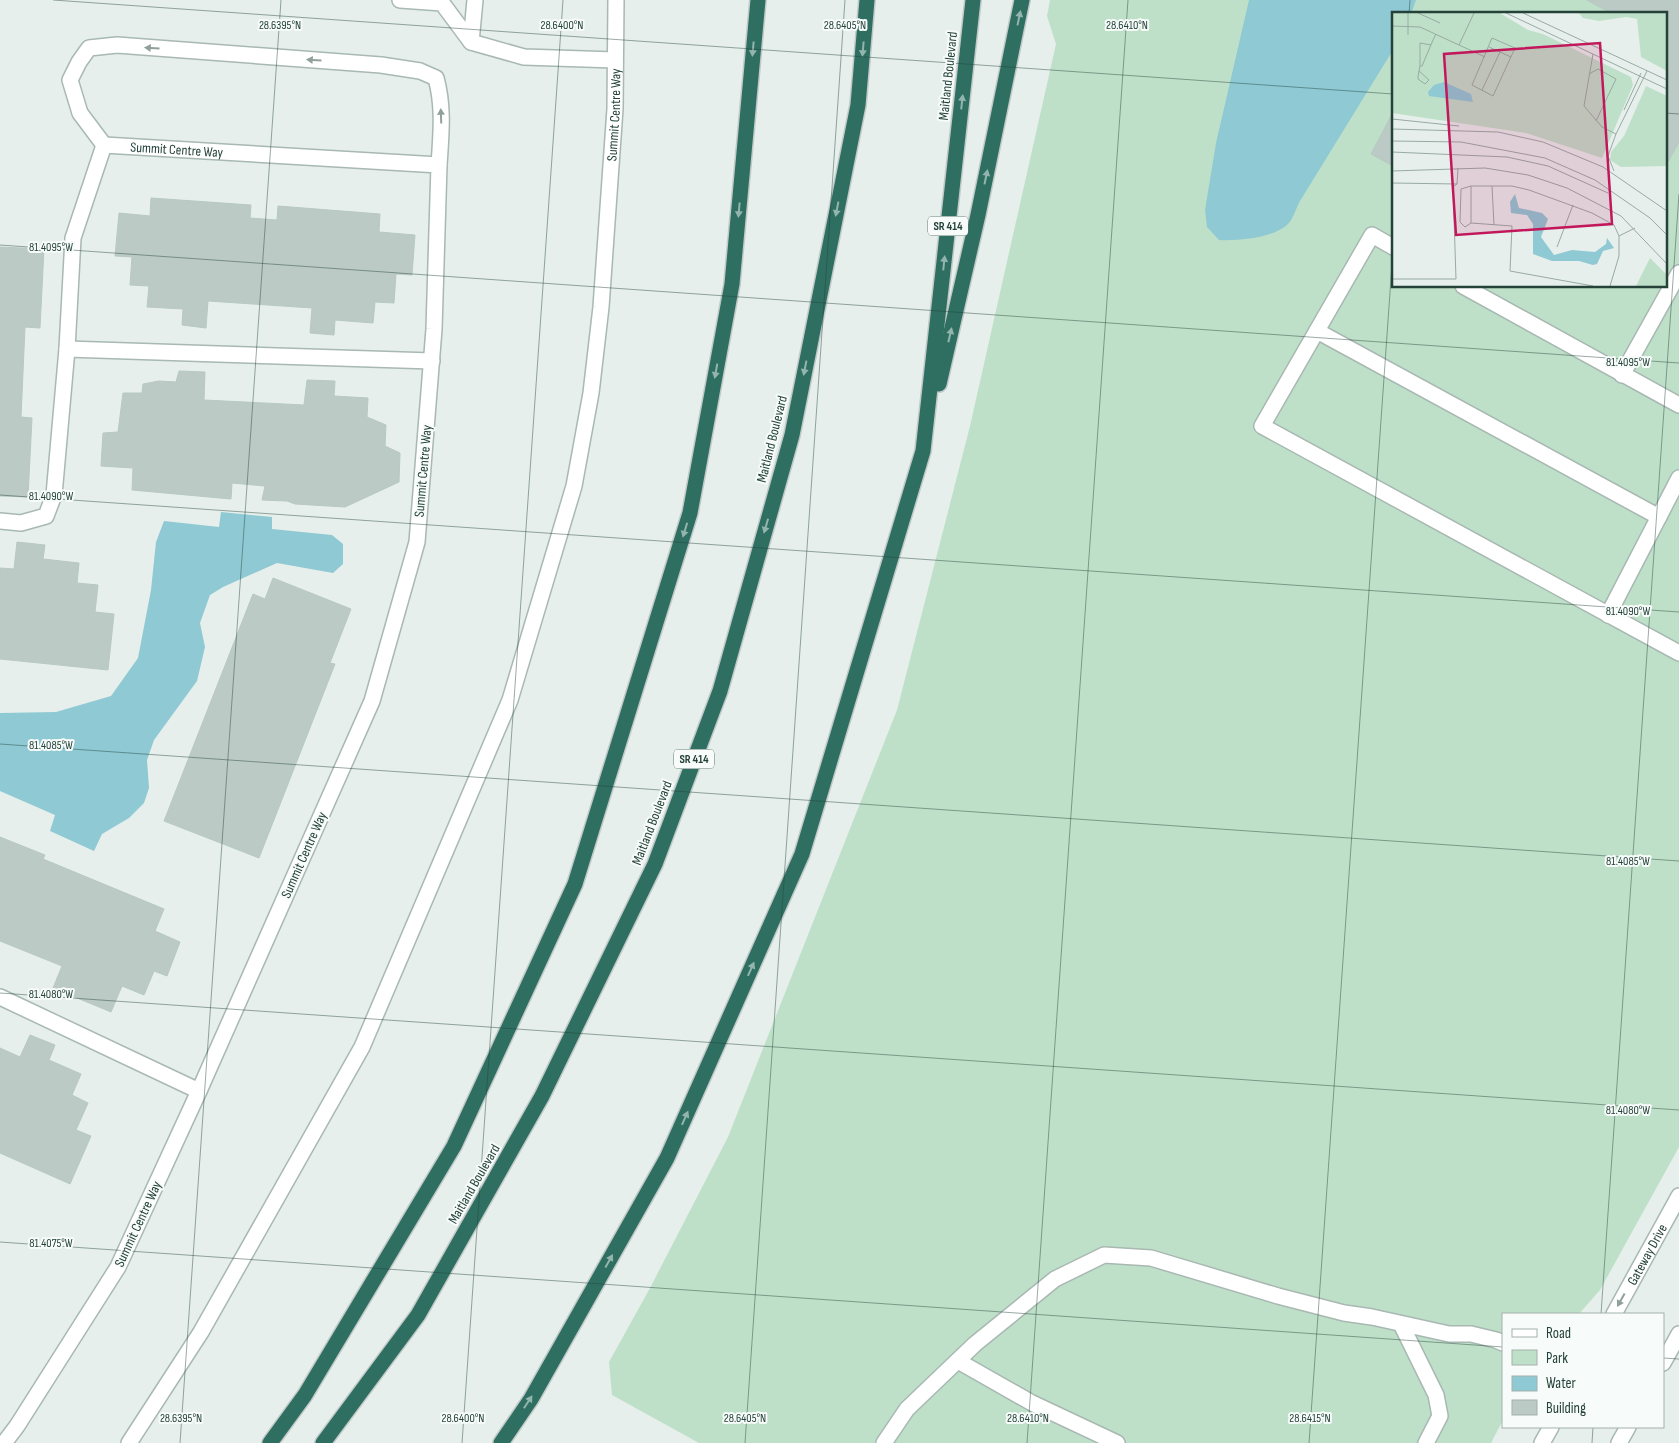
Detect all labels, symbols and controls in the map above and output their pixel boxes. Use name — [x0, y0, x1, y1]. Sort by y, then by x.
one-way arrow — [1015, 9, 1023, 25]
inset map — [1392, 12, 1666, 288]
text: 28.6395°N — [259, 18, 301, 33]
text: 28.6400°N — [540, 18, 584, 33]
text: 28.6405°N — [824, 18, 866, 33]
text: 28.6410°N — [1106, 18, 1148, 33]
street label: Maitland Boulevard — [935, 31, 961, 121]
one-way arrow — [749, 41, 757, 57]
one-way arrow — [858, 41, 866, 57]
one-way arrow — [144, 43, 160, 51]
one-way arrow — [306, 56, 322, 64]
street label: Summit Centre Way — [603, 68, 624, 162]
one-way arrow — [958, 94, 966, 110]
one-way arrow — [437, 108, 445, 124]
street label: Summit Centre Way — [130, 138, 224, 161]
one-way arrow — [982, 169, 990, 184]
one-way arrow — [833, 201, 841, 216]
one-way arrow — [734, 203, 742, 219]
road number: SR 414 — [928, 217, 968, 236]
text: 81.4095°W — [29, 240, 73, 255]
one-way arrow — [940, 255, 948, 271]
one-way arrow — [946, 328, 954, 343]
text: 81.4095°W — [1606, 355, 1650, 370]
one-way arrow — [801, 361, 809, 376]
one-way arrow — [711, 364, 719, 380]
street label: Maitland Boulevard — [753, 394, 791, 484]
street label: Summit Centre Way — [410, 424, 436, 518]
text: 81.4090°W — [29, 489, 73, 504]
one-way arrow — [762, 518, 770, 533]
one-way arrow — [680, 523, 688, 538]
text: 81.4090°W — [1606, 604, 1650, 619]
text: 81.4085°W — [29, 738, 73, 753]
road number: SR 414 — [674, 750, 714, 769]
street label: Maitland Boulevard — [628, 778, 676, 868]
street label: Summit Centre Way — [277, 809, 331, 901]
text: 81.4085°W — [1606, 854, 1650, 869]
one-way arrow — [747, 962, 755, 976]
text: 81.4080°W — [29, 987, 73, 1002]
text: 81.4080°W — [1606, 1103, 1650, 1118]
one-way arrow — [681, 1111, 689, 1125]
street label: Maitland Boulevard — [444, 1141, 504, 1227]
street label: Summit Centre Way — [111, 1178, 166, 1270]
street label: Gateway Drive — [1623, 1221, 1670, 1288]
text: 81.4075°W — [29, 1236, 73, 1251]
one-way arrow — [604, 1255, 613, 1268]
one-way arrow — [1617, 1294, 1626, 1307]
legend — [1502, 1313, 1664, 1428]
text: Road — [1546, 1324, 1571, 1343]
text: Park — [1546, 1349, 1568, 1368]
text: Water — [1546, 1374, 1577, 1393]
one-way arrow — [524, 1396, 533, 1409]
text: Building — [1546, 1399, 1586, 1418]
text: 28.6395°N — [160, 1411, 202, 1426]
text: 28.6400°N — [441, 1411, 485, 1426]
text: 28.6405°N — [724, 1411, 766, 1426]
text: 28.6410°N — [1007, 1411, 1049, 1426]
text: 28.6415°N — [1289, 1411, 1331, 1426]

